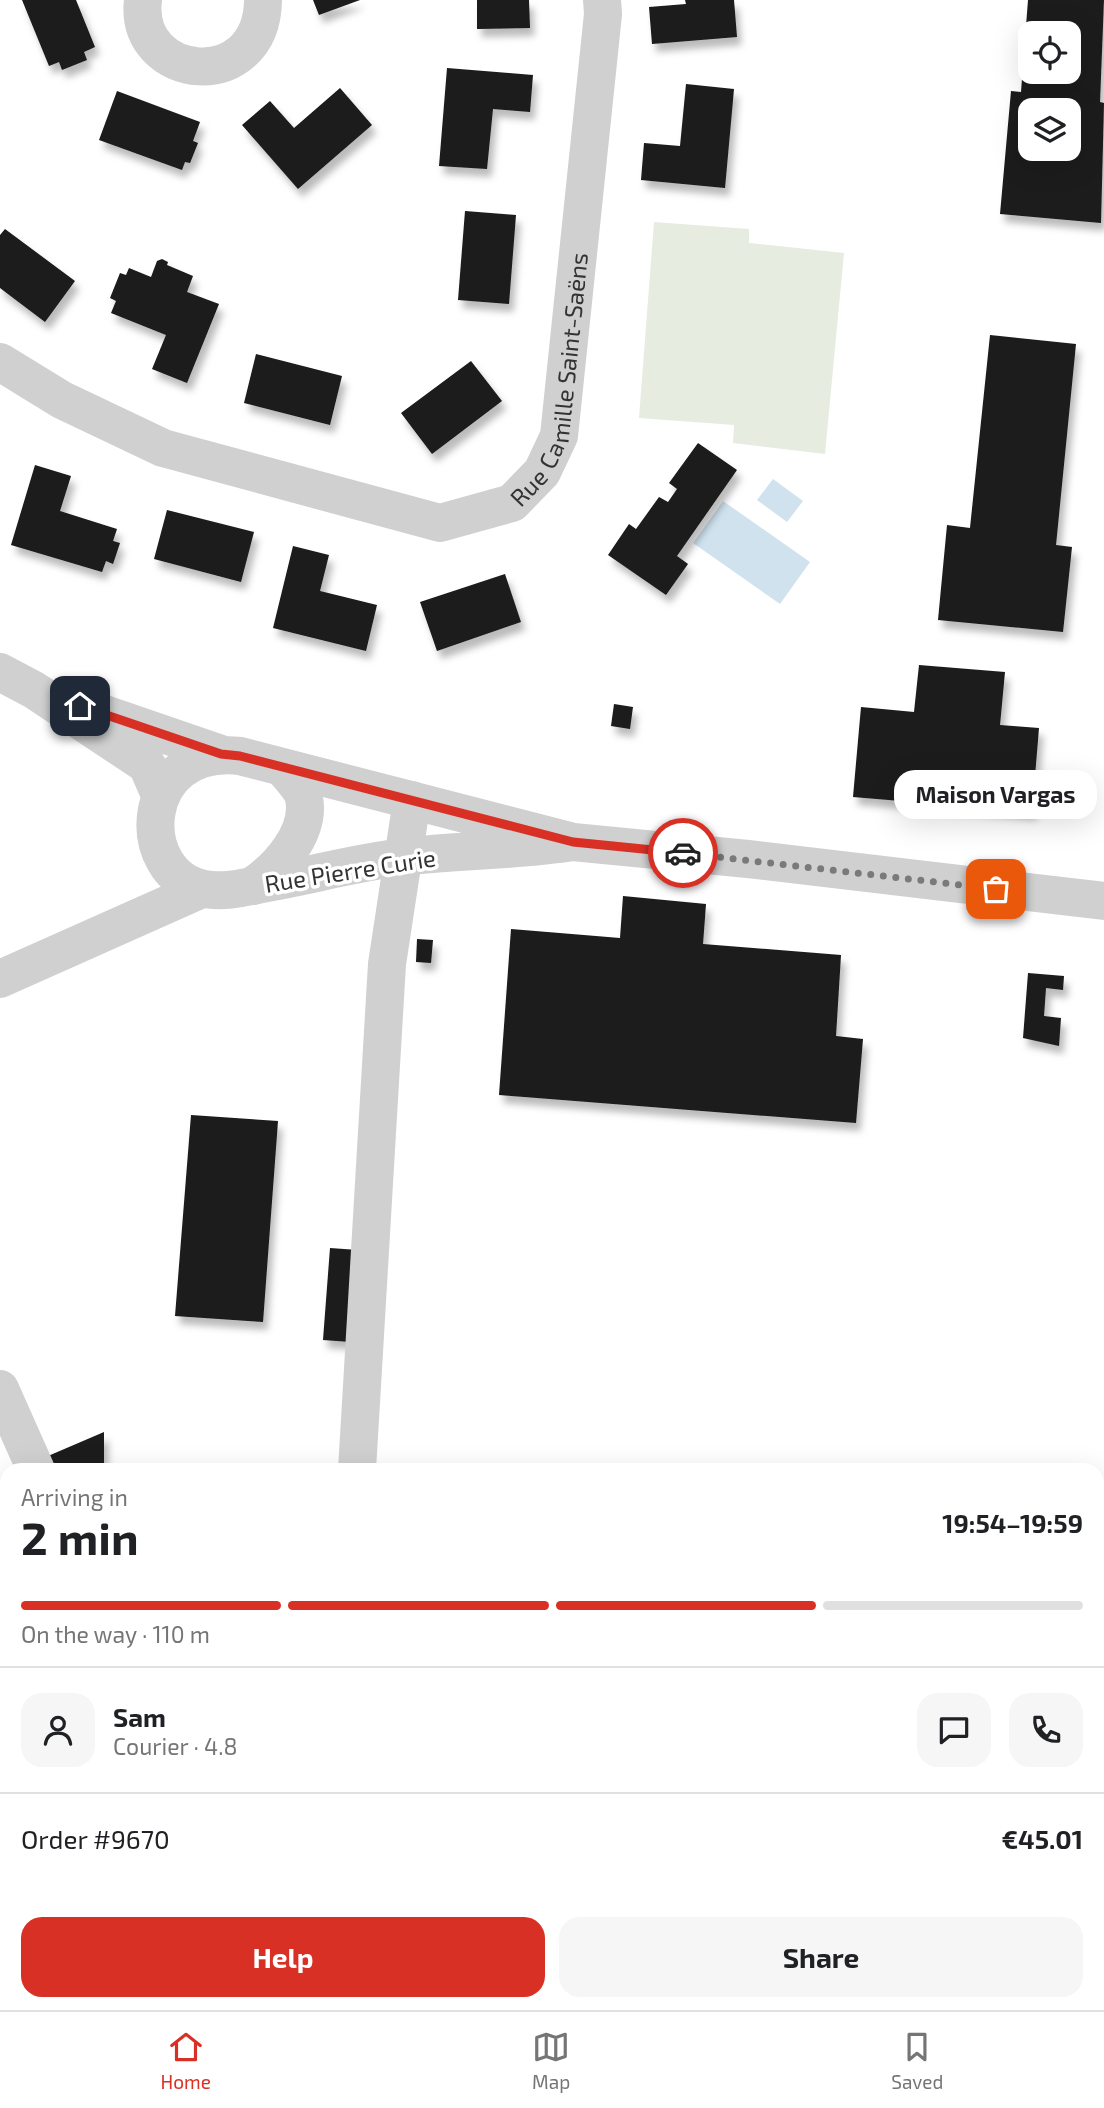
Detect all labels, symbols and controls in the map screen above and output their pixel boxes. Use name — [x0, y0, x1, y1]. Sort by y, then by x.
map controls — [1018, 21, 1081, 161]
button: locate — [1018, 21, 1081, 84]
button: layers — [1018, 98, 1081, 161]
street label: Rue Camille Saint-Saëns — [503, 251, 593, 511]
pin — [50, 676, 110, 736]
icon: home — [61, 687, 99, 725]
callout: Maison Vargas — [894, 770, 1098, 819]
text: Maison Vargas — [915, 780, 1076, 808]
courier — [648, 818, 718, 888]
icon: car — [664, 834, 702, 872]
street label: Rue Pierre Curie — [262, 842, 438, 898]
pin — [966, 859, 1026, 919]
icon: bag — [977, 870, 1015, 908]
text: Arriving in — [21, 1483, 128, 1511]
text: 19:54–19:59 — [942, 1507, 1083, 1538]
text: 2 min — [21, 1509, 139, 1564]
text: On the way · 110 m — [21, 1620, 210, 1648]
button: person — [21, 1693, 95, 1767]
button: chat — [917, 1693, 991, 1767]
button: phone — [1009, 1693, 1083, 1767]
text: Sam — [113, 1701, 166, 1732]
text: Courier · 4.8 — [113, 1732, 237, 1760]
text: Order #9670 — [21, 1823, 170, 1854]
text: €45.01 — [1001, 1823, 1083, 1854]
button: Help — [21, 1917, 545, 1997]
button: Share — [559, 1917, 1083, 1997]
tab: Home — [161, 2028, 211, 2093]
tab: Map — [532, 2028, 570, 2093]
tab: Saved — [891, 2028, 943, 2093]

